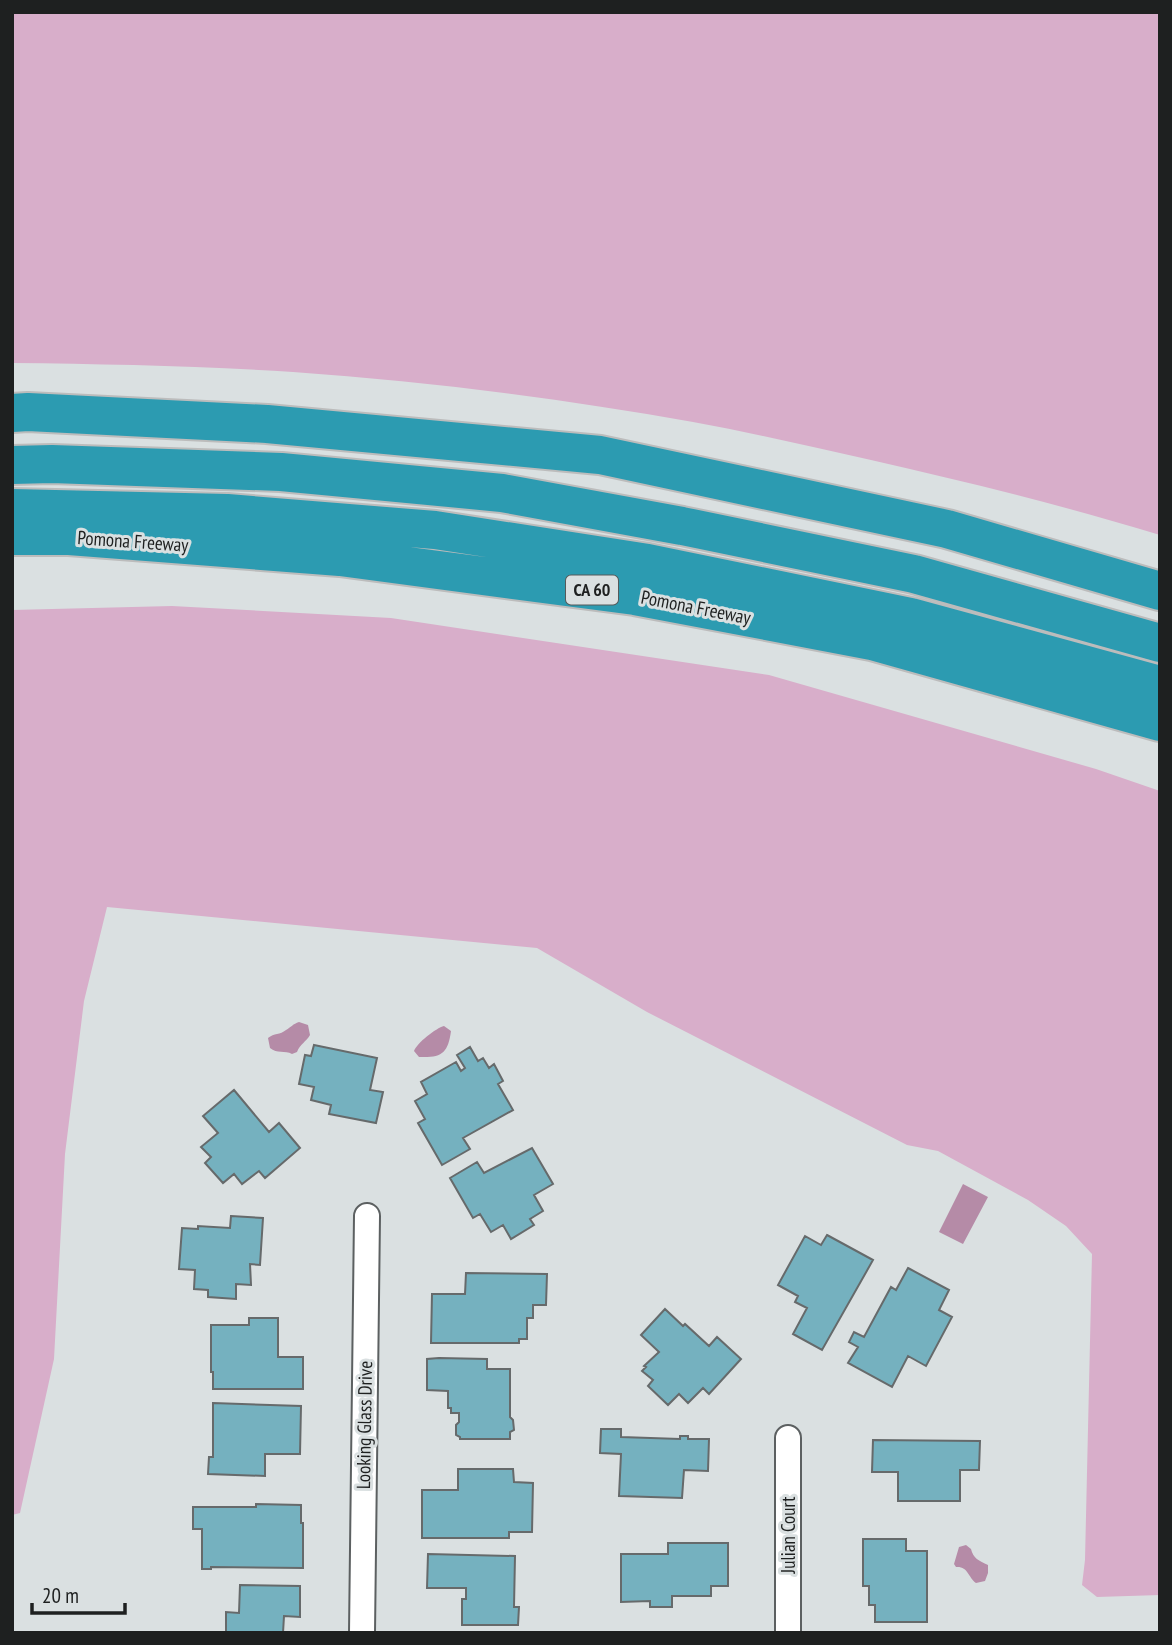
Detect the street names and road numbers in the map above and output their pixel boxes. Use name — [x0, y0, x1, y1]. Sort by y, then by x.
street label: Pomona Freeway — [77, 525, 190, 557]
road number: CA 60 — [566, 576, 618, 604]
street label: Pomona Freeway — [639, 585, 754, 630]
street label: Looking Glass Drive — [351, 1360, 377, 1489]
street label: Julian Court — [776, 1496, 800, 1574]

